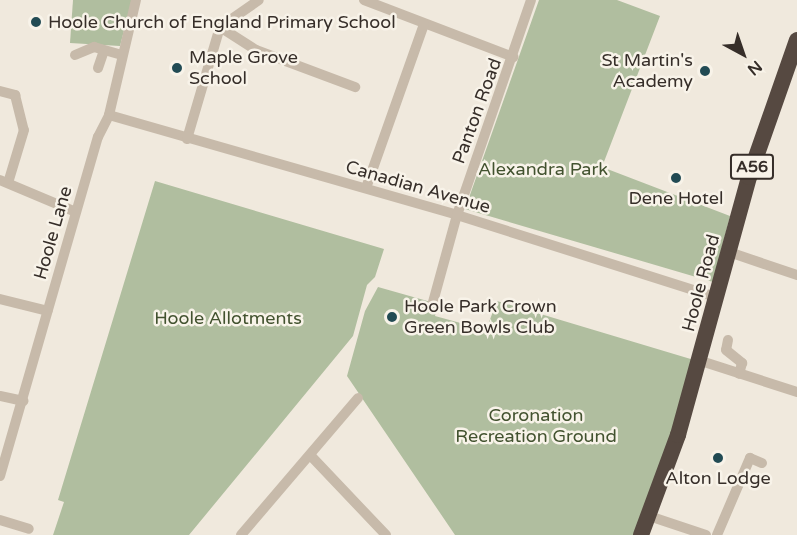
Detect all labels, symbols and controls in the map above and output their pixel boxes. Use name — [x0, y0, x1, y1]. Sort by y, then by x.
place label: Hoole Church of England Primary School — [48, 11, 396, 33]
marker: Hoole Church of England Primary School — [29, 15, 43, 29]
north arrow — [713, 24, 773, 84]
place label: Maple Grove School — [189, 47, 298, 90]
place label: St Martin's Academy — [601, 50, 693, 92]
street label: Panton Road — [448, 55, 506, 167]
text: N — [743, 56, 766, 80]
marker: Maple Grove School — [170, 61, 184, 75]
marker: St Martin's Academy — [698, 64, 712, 78]
road number: A56 — [730, 154, 774, 180]
street label: Canadian Avenue — [343, 156, 493, 218]
park label: Alexandra Park — [478, 158, 608, 180]
marker: Dene Hotel — [669, 171, 683, 185]
street label: Hoole Lane — [29, 184, 77, 282]
place label: Dene Hotel — [629, 187, 723, 209]
street label: Hoole Road — [678, 232, 724, 334]
place label: Hoole Park Crown Green Bowls Club — [404, 296, 557, 338]
park label: Hoole Allotments — [154, 307, 302, 329]
marker: Hoole Park Crown Green Bowls Club — [385, 310, 399, 324]
park label: Coronation Recreation Ground — [455, 405, 617, 448]
marker: Alton Lodge — [711, 451, 725, 465]
place label: Alton Lodge — [665, 467, 771, 489]

